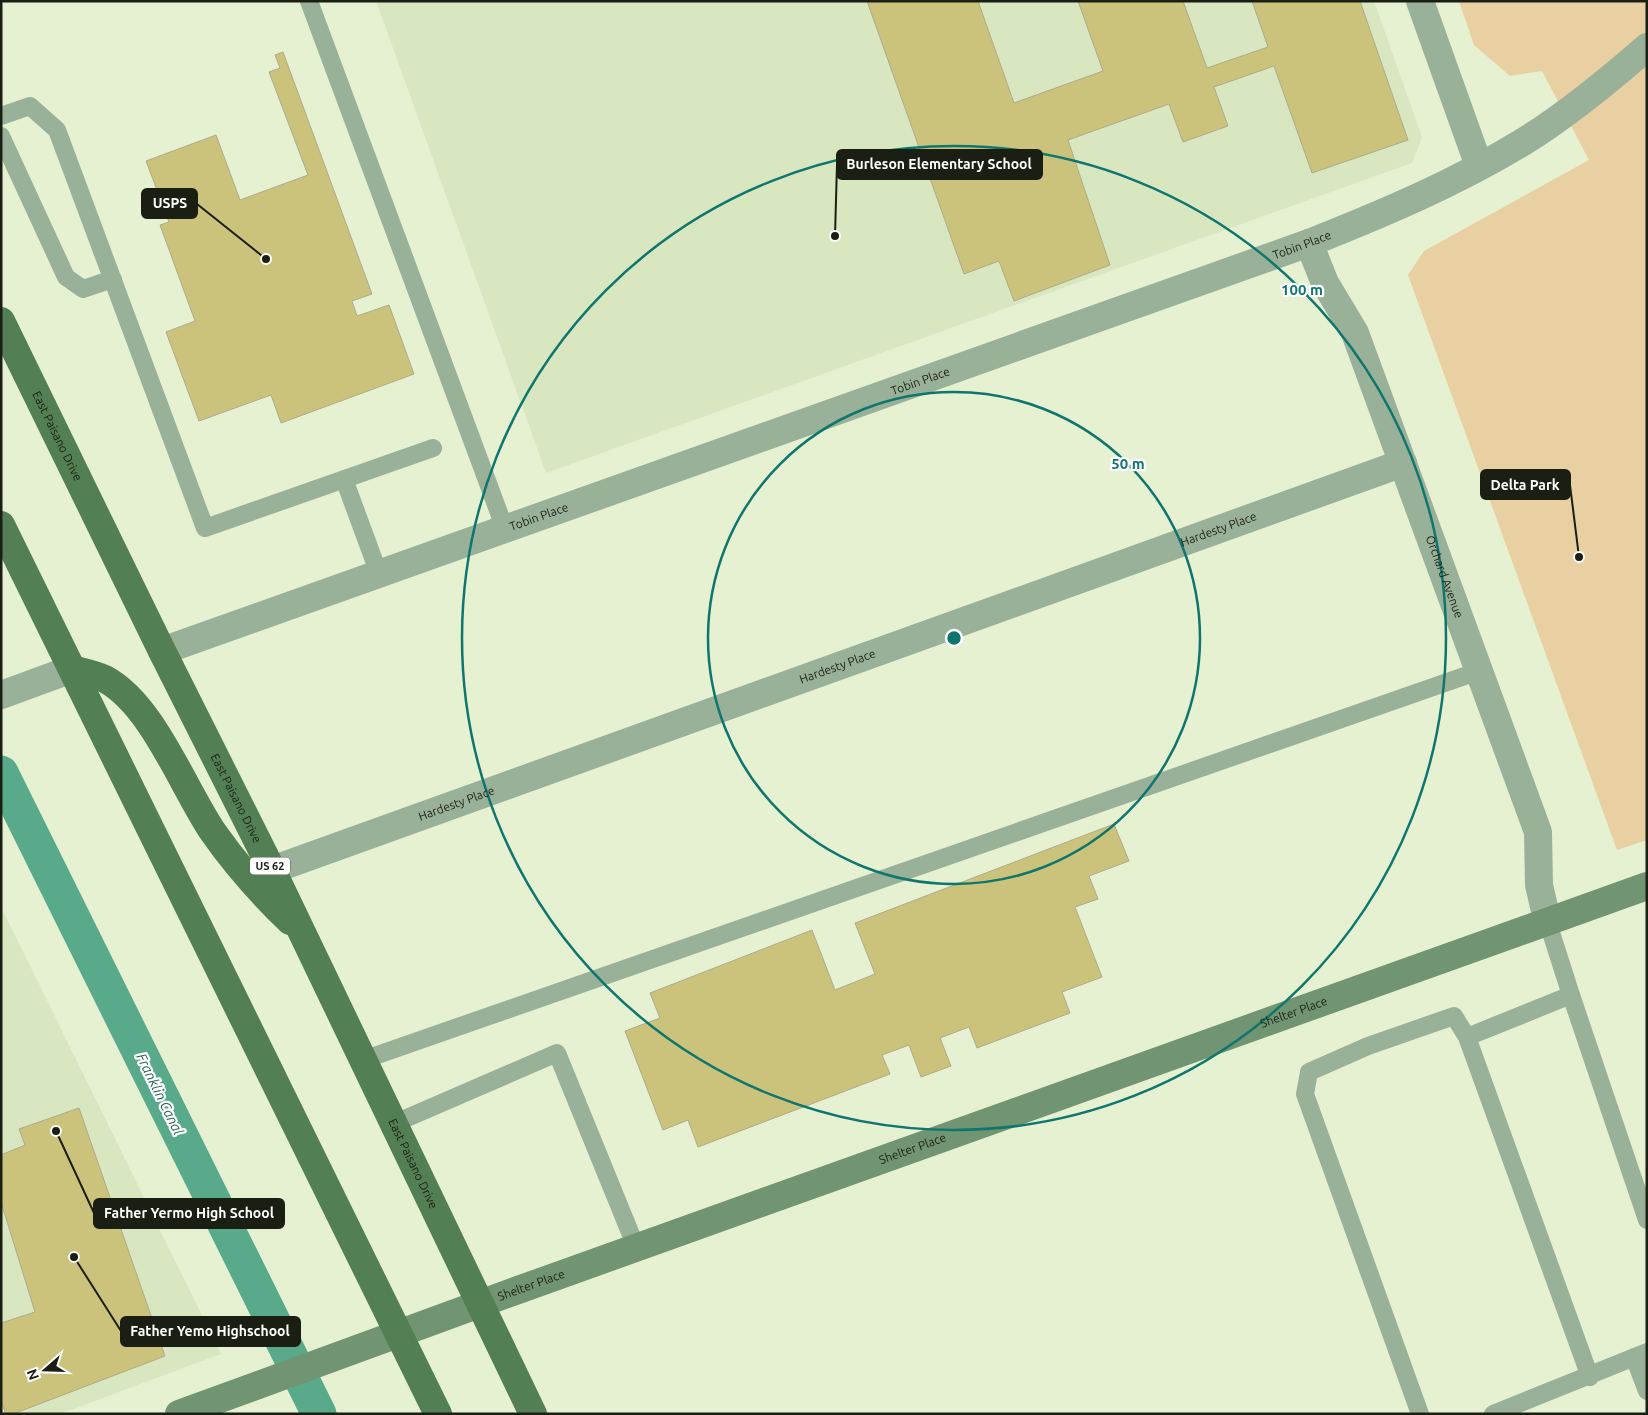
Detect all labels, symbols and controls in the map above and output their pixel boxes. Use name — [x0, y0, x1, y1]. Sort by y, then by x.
callout: Burleson Elementary School — [837, 150, 1042, 179]
text: Burleson Elementary School — [846, 156, 1032, 172]
callout: USPS — [142, 189, 197, 218]
text: USPS — [153, 195, 187, 211]
street label: Tobin Place — [1271, 228, 1333, 261]
text: 100 m — [1281, 281, 1323, 298]
street label: Tobin Place — [889, 364, 951, 397]
street label: East Paisano Drive — [30, 389, 85, 483]
text: 50 m — [1111, 455, 1145, 472]
callout: Delta Park — [1481, 470, 1570, 499]
text: Delta Park — [1490, 477, 1560, 493]
street label: Tobin Place — [508, 500, 570, 533]
street label: Hardesty Place — [1179, 509, 1258, 549]
street label: Orchard Avenue — [1424, 533, 1466, 620]
centre of rings — [945, 629, 963, 647]
street label: Hardesty Place — [798, 646, 877, 686]
street label: East Paisano Drive — [209, 751, 264, 845]
street label: Hardesty Place — [416, 784, 496, 823]
road number: US 62 — [250, 858, 290, 874]
street label: Shelter Place — [1258, 994, 1329, 1030]
water label: Franklin Canal — [133, 1051, 187, 1137]
street label: East Paisano Drive — [386, 1116, 440, 1211]
street label: Shelter Place — [877, 1130, 948, 1166]
callout: Father Yermo High School — [94, 1199, 284, 1228]
text: Father Yermo High School — [104, 1205, 274, 1221]
street label: Shelter Place — [496, 1267, 566, 1303]
callout: Father Yemo Highschool — [121, 1317, 300, 1346]
text: Father Yemo Highschool — [130, 1323, 290, 1339]
north arrow — [20, 1345, 70, 1395]
text: N — [23, 1367, 42, 1382]

